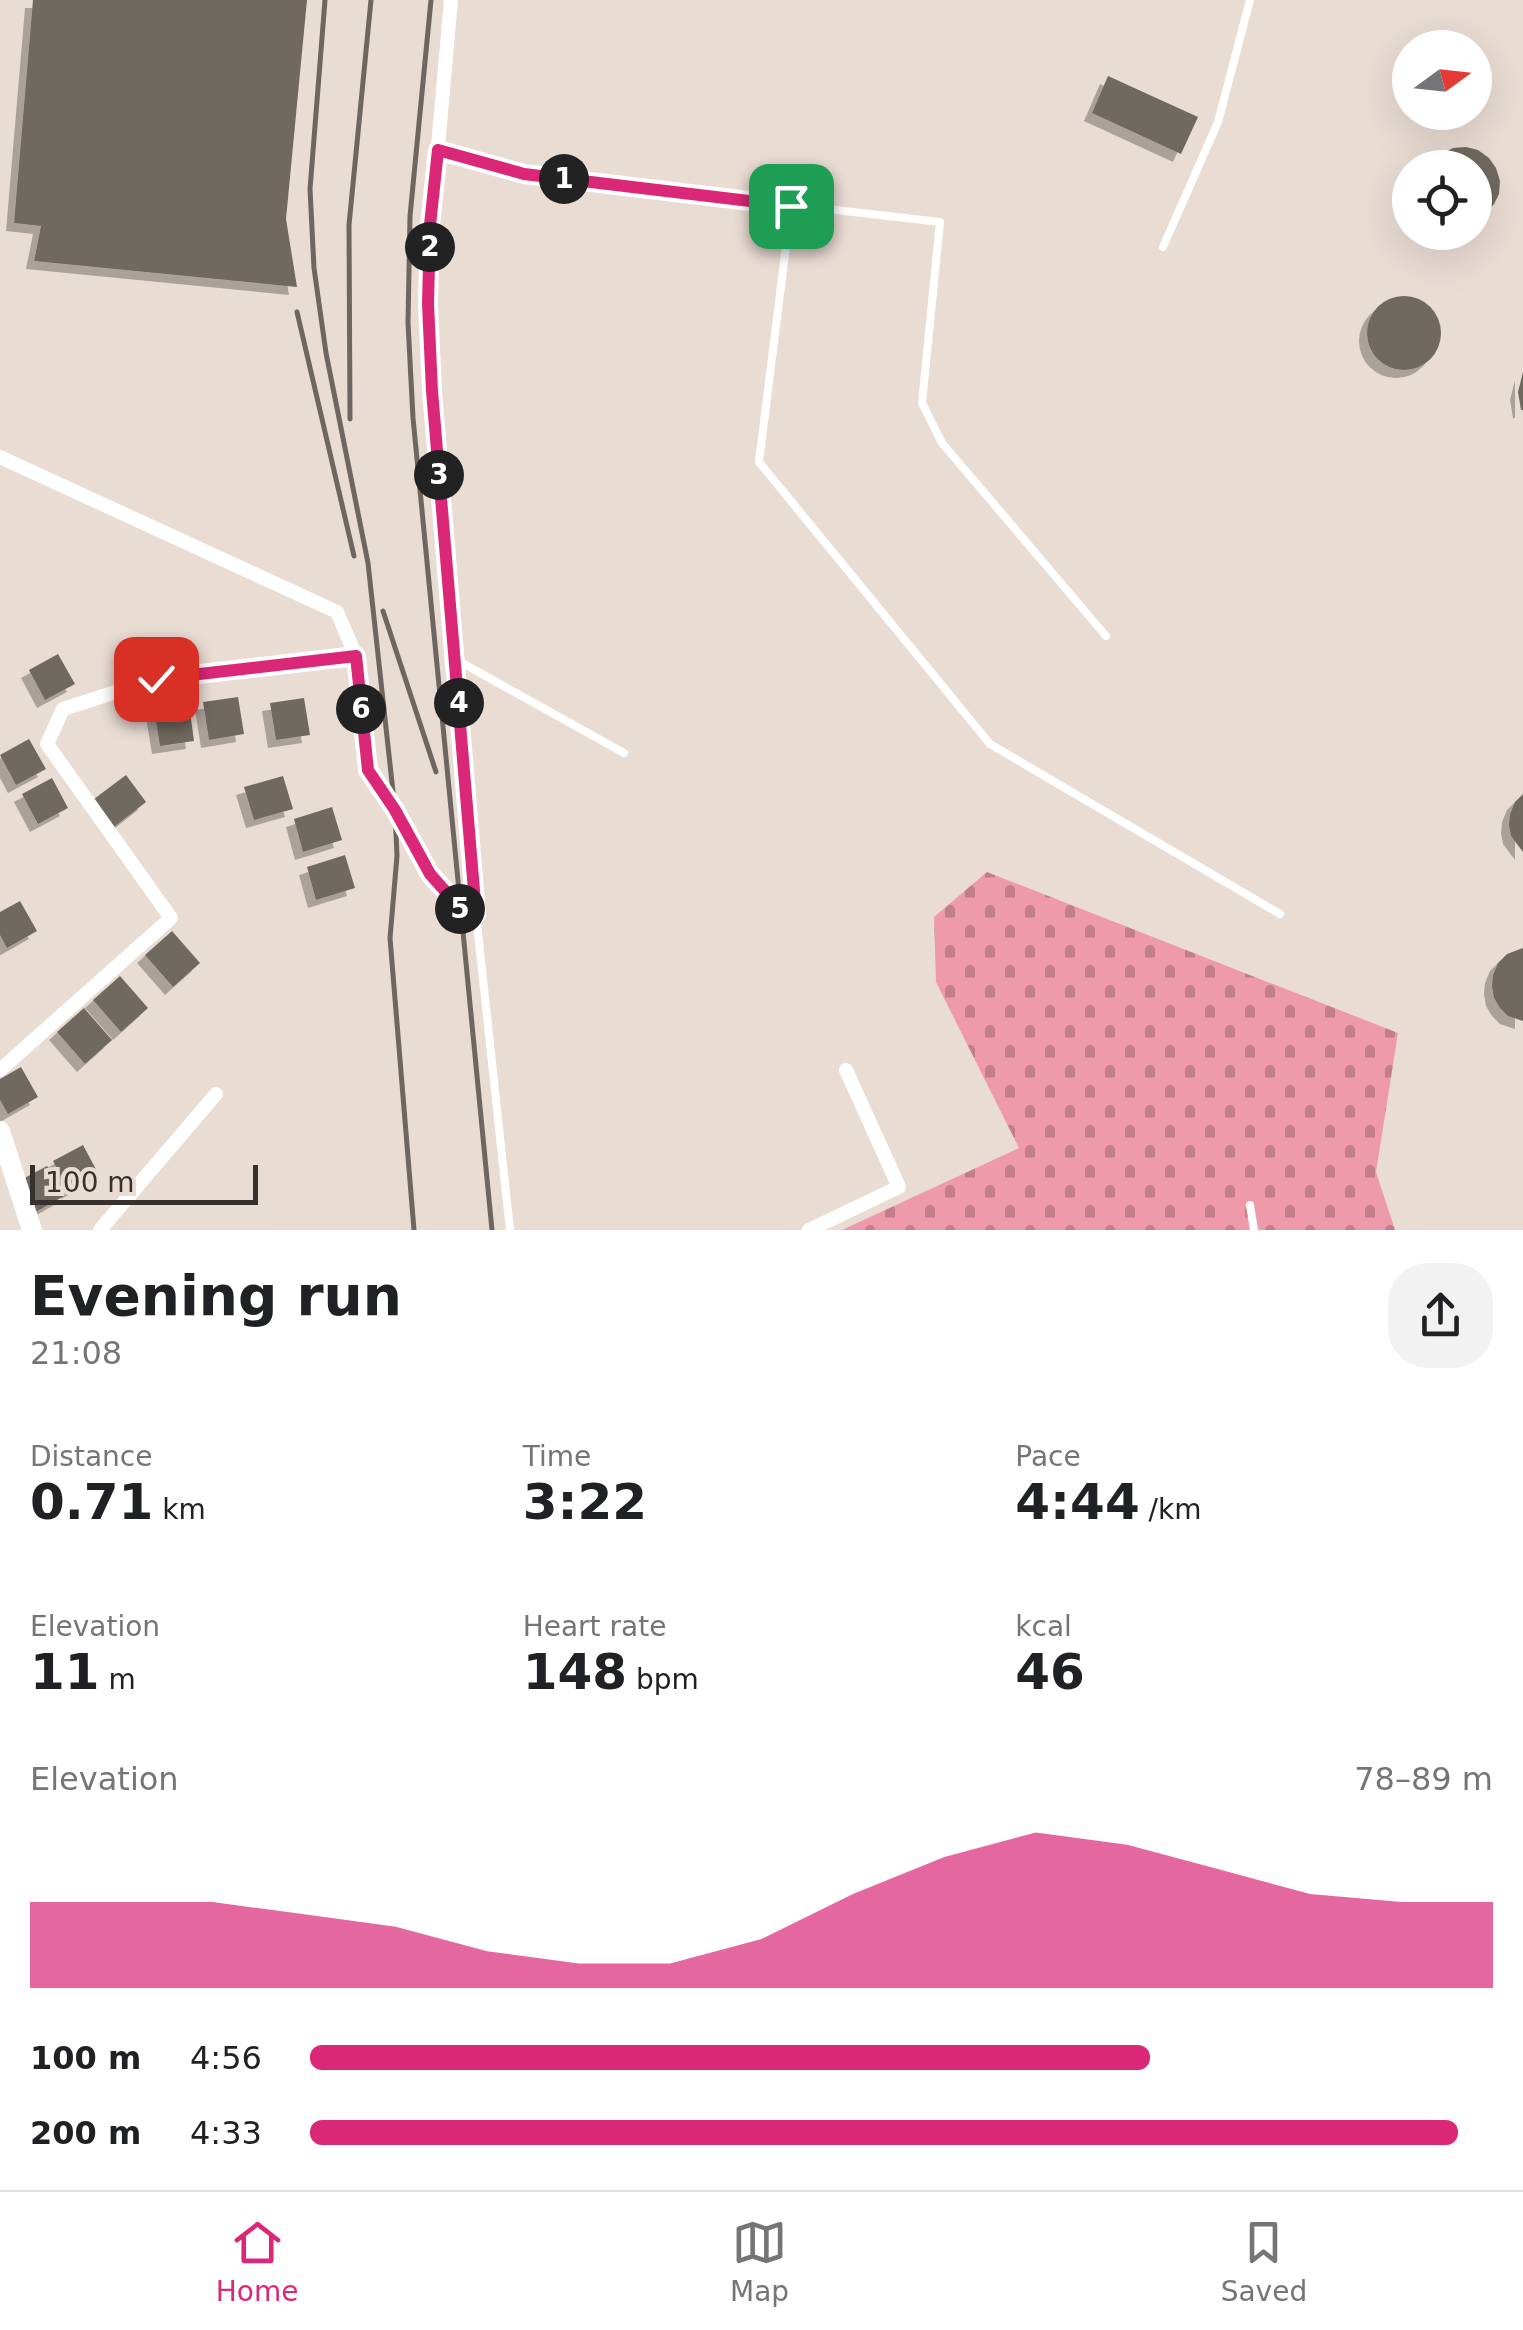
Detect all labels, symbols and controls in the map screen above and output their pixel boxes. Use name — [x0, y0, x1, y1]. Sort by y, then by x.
north arrow — [1392, 30, 1492, 130]
map controls — [1392, 30, 1492, 250]
button: locate — [1392, 150, 1492, 250]
pin: 1 — [539, 154, 589, 204]
text: 1 — [554, 162, 574, 195]
pin — [749, 164, 834, 249]
icon: arrive — [764, 179, 819, 234]
pin: 2 — [405, 222, 455, 272]
text: 2 — [420, 230, 440, 263]
pin: 3 — [414, 450, 464, 500]
text: 3 — [429, 458, 449, 491]
pin — [114, 637, 199, 722]
icon: check — [129, 652, 184, 707]
pin: 4 — [434, 678, 484, 728]
pin: 6 — [336, 684, 386, 734]
text: 4 — [449, 686, 469, 719]
text: 6 — [351, 692, 371, 725]
pin: 5 — [435, 884, 485, 934]
text: 5 — [450, 892, 470, 925]
scale bar — [30, 1160, 258, 1204]
text: 100 m — [45, 1166, 135, 1199]
button: share — [1388, 1263, 1493, 1368]
text: Evening run — [30, 1264, 402, 1328]
text: 21:08 — [30, 1334, 122, 1372]
text: Distance — [30, 1440, 152, 1473]
text: Time — [523, 1440, 591, 1473]
text: Pace — [1015, 1440, 1081, 1473]
text: 0.71 — [30, 1473, 153, 1531]
text: 3:22 — [523, 1473, 647, 1531]
text: 4:44 — [1015, 1473, 1140, 1531]
text: km — [153, 1493, 206, 1526]
text: /km — [1140, 1493, 1202, 1526]
text: Elevation — [30, 1610, 160, 1643]
text: Heart rate — [523, 1610, 666, 1643]
text: kcal — [1015, 1610, 1072, 1643]
text: 11 — [30, 1643, 100, 1701]
text: 148 — [523, 1643, 627, 1701]
text: 46 — [1015, 1643, 1085, 1701]
text: m — [100, 1663, 136, 1696]
text: bpm — [627, 1663, 699, 1696]
text: Elevation — [30, 1760, 179, 1798]
text: 78–89 m — [1354, 1760, 1493, 1798]
text: 100 m — [30, 2039, 141, 2077]
text: 4:56 — [190, 2039, 262, 2077]
text: 200 m — [30, 2114, 141, 2152]
text: 4:33 — [190, 2114, 262, 2152]
tab: Home — [216, 2215, 298, 2308]
tab: Map — [730, 2215, 789, 2308]
tab: Saved — [1221, 2215, 1307, 2308]

